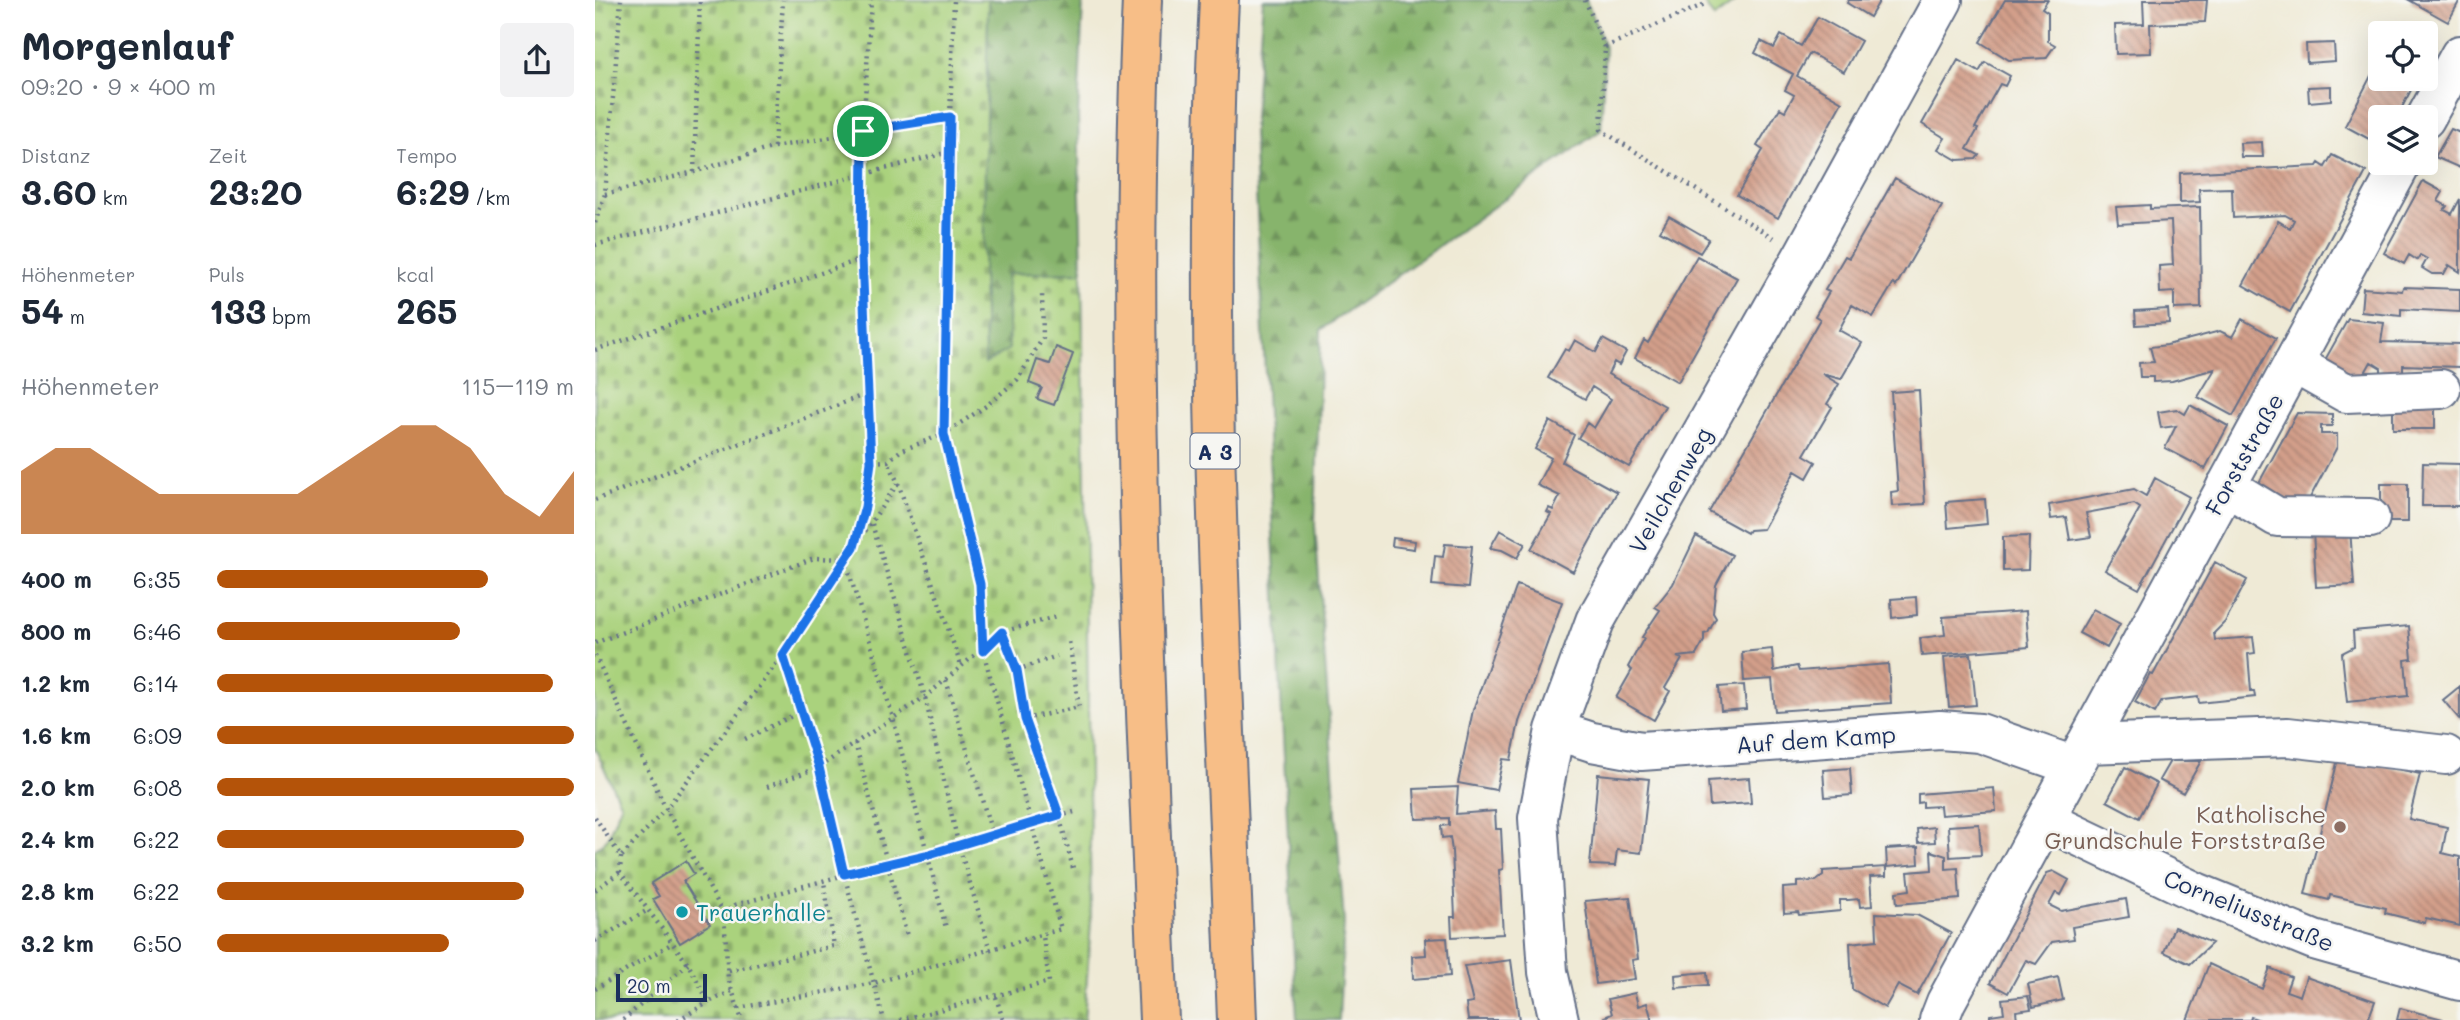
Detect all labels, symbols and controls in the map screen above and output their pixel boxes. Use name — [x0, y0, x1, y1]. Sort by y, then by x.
text: Morgenlauf — [21, 20, 233, 70]
map controls — [2368, 21, 2438, 175]
button: locate — [2368, 21, 2438, 91]
button: share — [500, 23, 574, 97]
text: 09:20 · 9 × 400 m — [21, 71, 216, 101]
pin — [833, 101, 893, 161]
button: layers — [2368, 105, 2438, 175]
icon: arrive — [844, 112, 882, 150]
text: Distanz — [21, 143, 90, 168]
text: Zeit — [209, 143, 247, 168]
text: Tempo — [396, 143, 457, 168]
text: 3.60 — [21, 168, 96, 214]
text: 23:20 — [209, 168, 302, 214]
text: 6:29 — [396, 168, 469, 214]
text: km — [96, 185, 128, 210]
text: /km — [469, 185, 511, 210]
text: Höhenmeter — [21, 262, 135, 287]
text: Puls — [209, 262, 245, 287]
text: kcal — [396, 262, 434, 287]
text: 54 — [21, 287, 64, 333]
text: 133 — [209, 287, 266, 333]
text: 265 — [396, 287, 458, 333]
text: m — [64, 304, 85, 329]
text: bpm — [266, 304, 311, 329]
text: Höhenmeter — [21, 371, 159, 401]
text: 115–119 m — [461, 371, 574, 401]
street label: Forststraße — [2198, 388, 2290, 520]
street label: Veilchenweg — [1622, 422, 1718, 558]
road number: A 3 — [1191, 434, 1239, 468]
text: 400 m — [21, 564, 92, 594]
text: 6:35 — [133, 564, 181, 594]
text: 800 m — [21, 616, 91, 646]
text: 6:46 — [133, 616, 181, 646]
text: 1.2 km — [21, 668, 90, 698]
text: 6:14 — [133, 668, 178, 698]
street label: Auf dem Kamp — [1735, 718, 1897, 760]
text: 1.6 km — [21, 720, 91, 750]
text: 6:09 — [133, 720, 182, 750]
text: 2.0 km — [21, 772, 95, 802]
text: 6:08 — [133, 772, 182, 802]
place label: Katholische Grundschule Forststraße — [2045, 799, 2326, 855]
marker: Katholische Grundschule Forststraße — [2332, 819, 2348, 835]
text: 2.4 km — [21, 824, 94, 854]
text: 6:22 — [133, 824, 180, 854]
street label: Corneliusstraße — [2159, 862, 2339, 958]
text: 2.8 km — [21, 876, 94, 906]
text: 6:22 — [133, 876, 180, 906]
place label: Trauerhalle — [696, 897, 826, 927]
marker: Trauerhalle — [674, 904, 690, 920]
text: 3.2 km — [21, 928, 94, 958]
text: 6:50 — [133, 928, 182, 958]
scale bar — [616, 971, 707, 1003]
text: 20 m — [627, 973, 671, 998]

